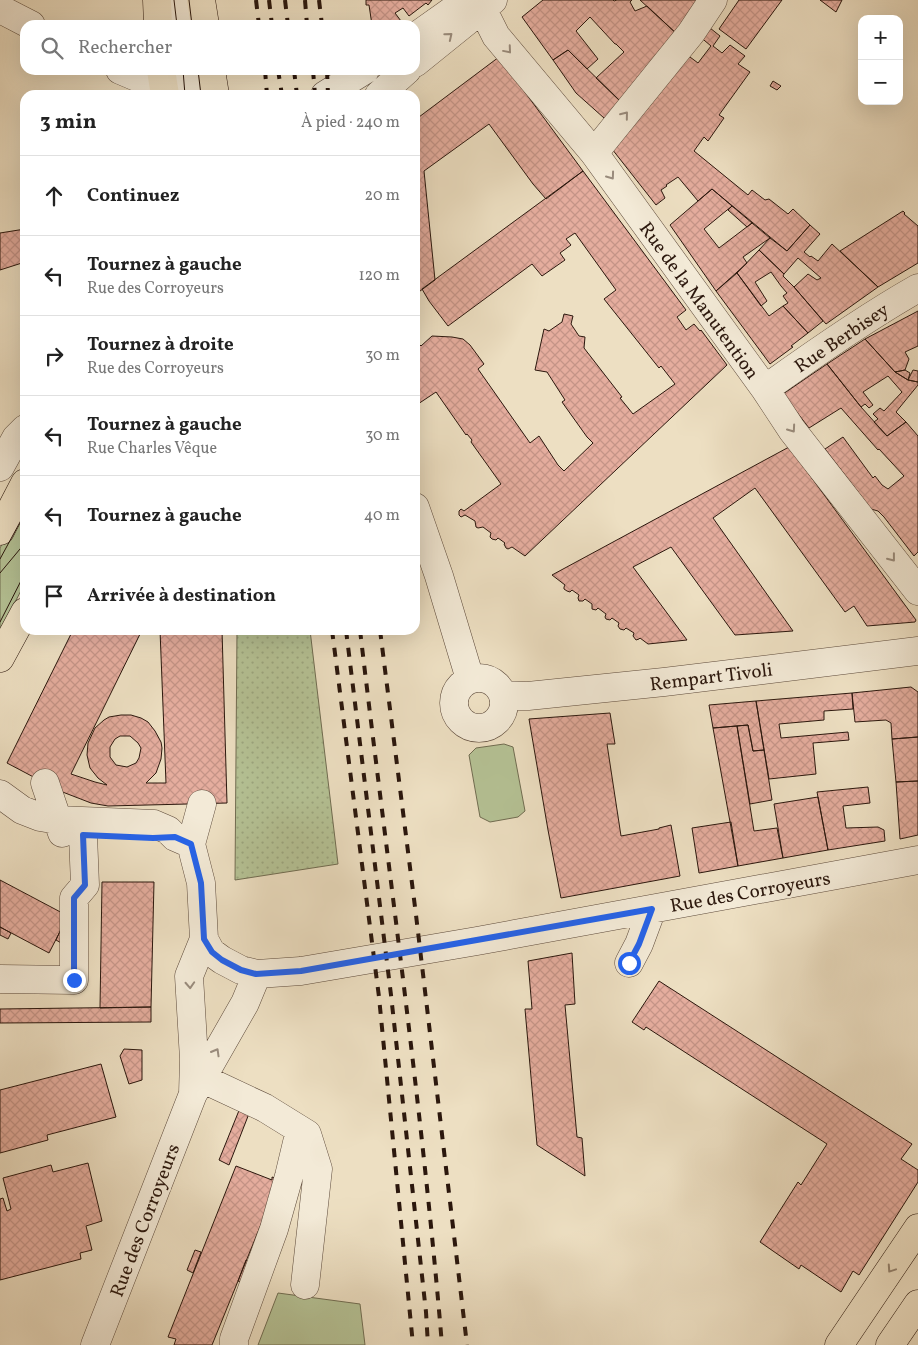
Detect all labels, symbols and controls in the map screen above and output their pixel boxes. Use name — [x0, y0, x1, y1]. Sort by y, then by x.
map controls — [858, 15, 903, 105]
button: + — [858, 15, 903, 60]
search box — [20, 20, 420, 75]
one-way arrow — [443, 33, 452, 41]
icon: search — [38, 34, 66, 62]
text: Rechercher — [78, 35, 172, 61]
one-way arrow — [502, 44, 511, 53]
button: − — [858, 60, 903, 105]
text: 3 min — [40, 108, 96, 137]
text: À pied · 240 m — [301, 112, 400, 134]
one-way arrow — [619, 112, 628, 121]
one-way arrow — [605, 170, 613, 179]
icon: ahead — [40, 182, 68, 210]
text: Continuez — [87, 183, 179, 209]
text: 20 m — [365, 185, 400, 207]
street label: Rue de la Manutention — [632, 217, 764, 385]
text: Tournez à gauche — [87, 252, 242, 278]
icon: left — [40, 262, 68, 290]
text: 120 m — [358, 265, 400, 287]
text: Rue des Corroyeurs — [87, 278, 224, 300]
street label: Rue Berbisey — [790, 297, 894, 380]
text: Tournez à droite — [87, 332, 234, 358]
icon: right — [40, 342, 68, 370]
text: 30 m — [365, 345, 400, 367]
text: Rue des Corroyeurs — [87, 358, 224, 380]
text: Tournez à gauche — [87, 412, 242, 438]
icon: left — [40, 422, 68, 450]
one-way arrow — [786, 423, 795, 433]
text: 30 m — [365, 425, 400, 447]
text: Rue Charles Vêque — [87, 438, 217, 460]
icon: left — [40, 502, 68, 530]
text: Tournez à gauche — [87, 503, 242, 529]
text: 40 m — [364, 505, 400, 527]
one-way arrow — [886, 552, 894, 561]
icon: arrive — [40, 582, 68, 610]
text: Arrivée à destination — [87, 583, 276, 609]
street label: Rempart Tivoli — [648, 658, 774, 698]
street label: Rue des Corroyeurs — [668, 866, 833, 920]
route start — [618, 952, 641, 975]
route end — [63, 969, 86, 992]
one-way arrow — [184, 981, 195, 989]
one-way arrow — [210, 1048, 220, 1057]
street label: Rue des Corroyeurs — [105, 1140, 187, 1301]
one-way arrow — [888, 1263, 897, 1272]

